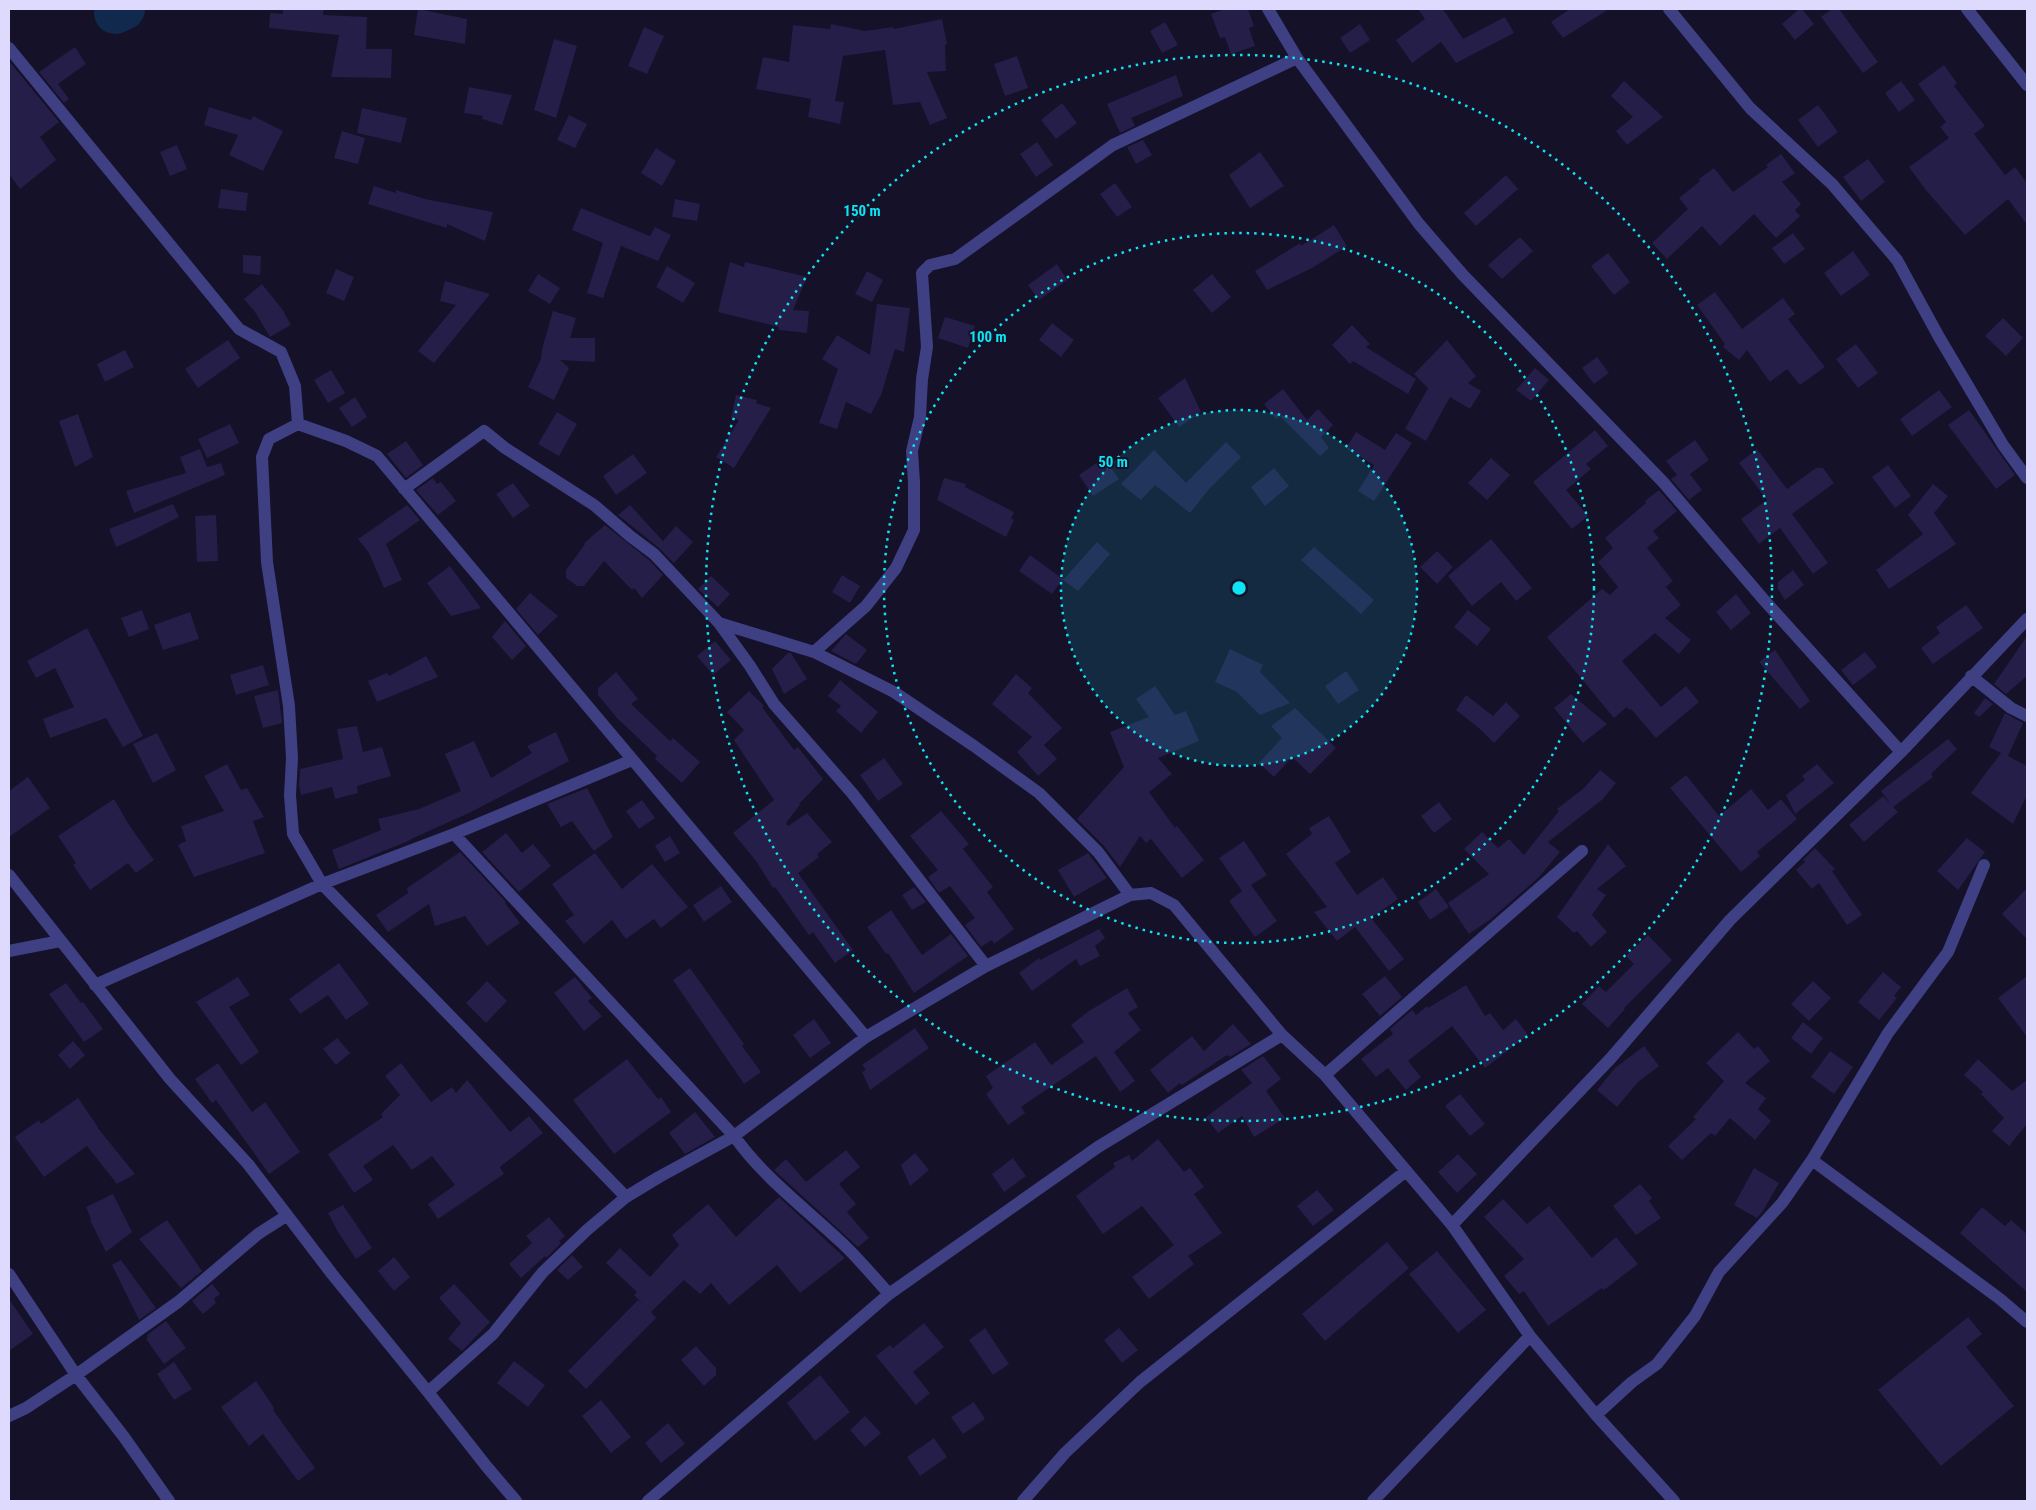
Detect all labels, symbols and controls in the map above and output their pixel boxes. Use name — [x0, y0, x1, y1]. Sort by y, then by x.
text: 150 m — [843, 202, 881, 220]
text: 100 m — [969, 328, 1007, 346]
text: 50 m — [1098, 453, 1128, 471]
centre of rings — [1230, 579, 1248, 597]

